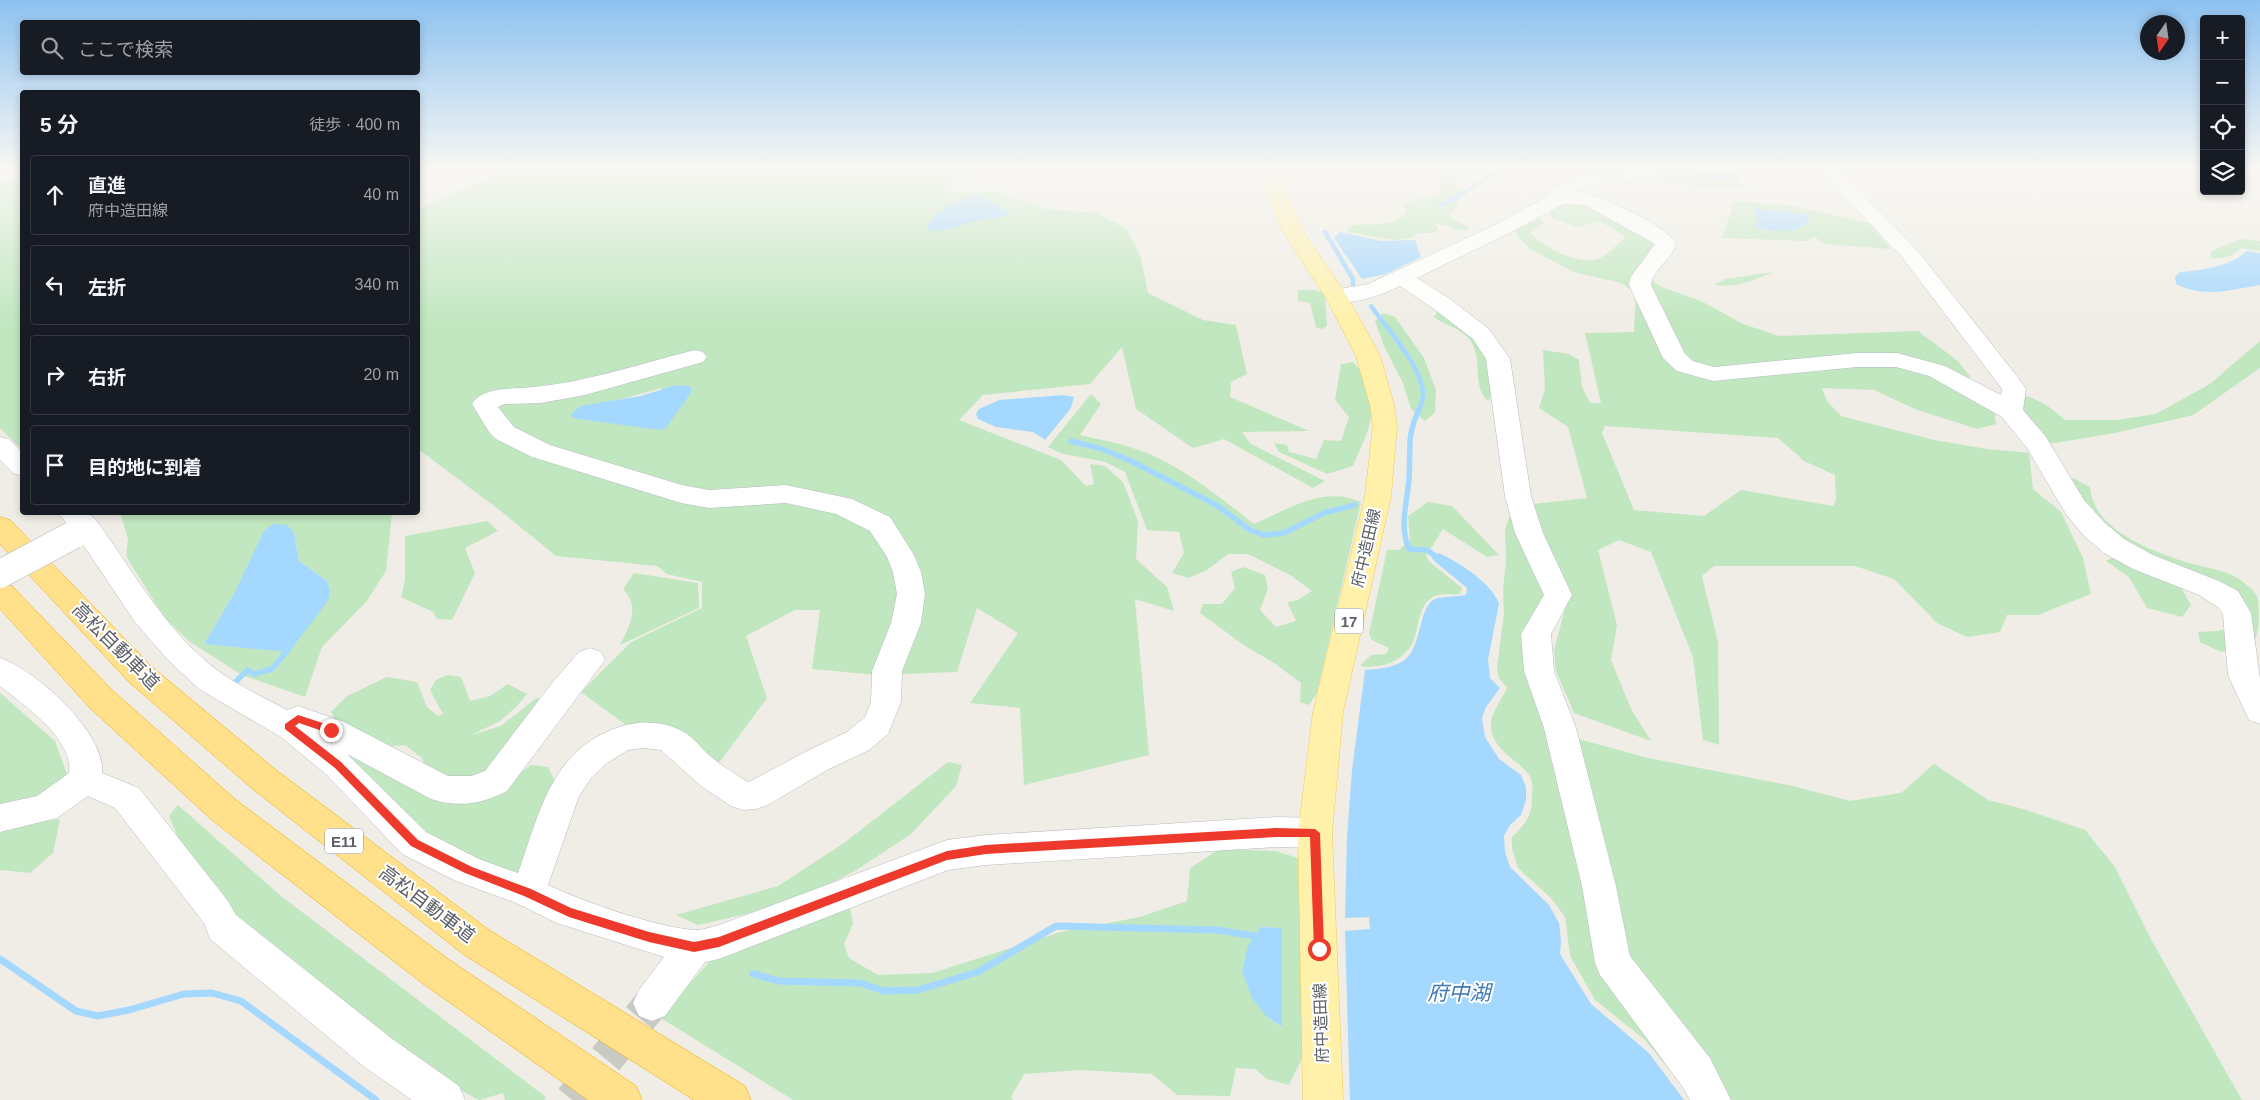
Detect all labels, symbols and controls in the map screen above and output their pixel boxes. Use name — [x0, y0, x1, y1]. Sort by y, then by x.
north arrow — [2140, 15, 2185, 60]
map controls — [2200, 15, 2245, 195]
button: + — [2200, 15, 2245, 60]
search box — [20, 20, 420, 75]
icon: search — [38, 34, 66, 62]
text: ここで検索 — [78, 39, 173, 60]
button: − — [2200, 60, 2245, 105]
button: locate — [2200, 105, 2245, 150]
text: 5 分 — [40, 113, 79, 136]
text: 徒歩 · 400 m — [309, 116, 400, 133]
button: layers — [2200, 150, 2245, 195]
text: 直進 — [88, 175, 126, 196]
icon: ahead — [41, 181, 69, 209]
text: 40 m — [363, 186, 399, 203]
text: 府中造田線 — [88, 202, 168, 219]
icon: left — [41, 271, 69, 299]
text: 340 m — [355, 276, 399, 293]
text: 左折 — [88, 277, 126, 298]
icon: right — [41, 361, 69, 389]
text: 20 m — [363, 366, 399, 383]
text: 右折 — [88, 367, 126, 388]
icon: arrive — [41, 451, 69, 479]
text: 目的地に到着 — [88, 457, 202, 478]
street label: 府中造田線 — [1349, 507, 1383, 589]
street label: 高松自動車道 — [68, 598, 164, 694]
road number: 17 — [1335, 608, 1363, 634]
route end — [320, 719, 343, 742]
road number: E11 — [325, 828, 363, 854]
street label: 高松自動車道 — [375, 861, 479, 947]
route start — [1308, 938, 1331, 961]
water label: 府中湖 — [1428, 981, 1493, 1004]
street label: 府中造田線 — [1311, 983, 1331, 1063]

